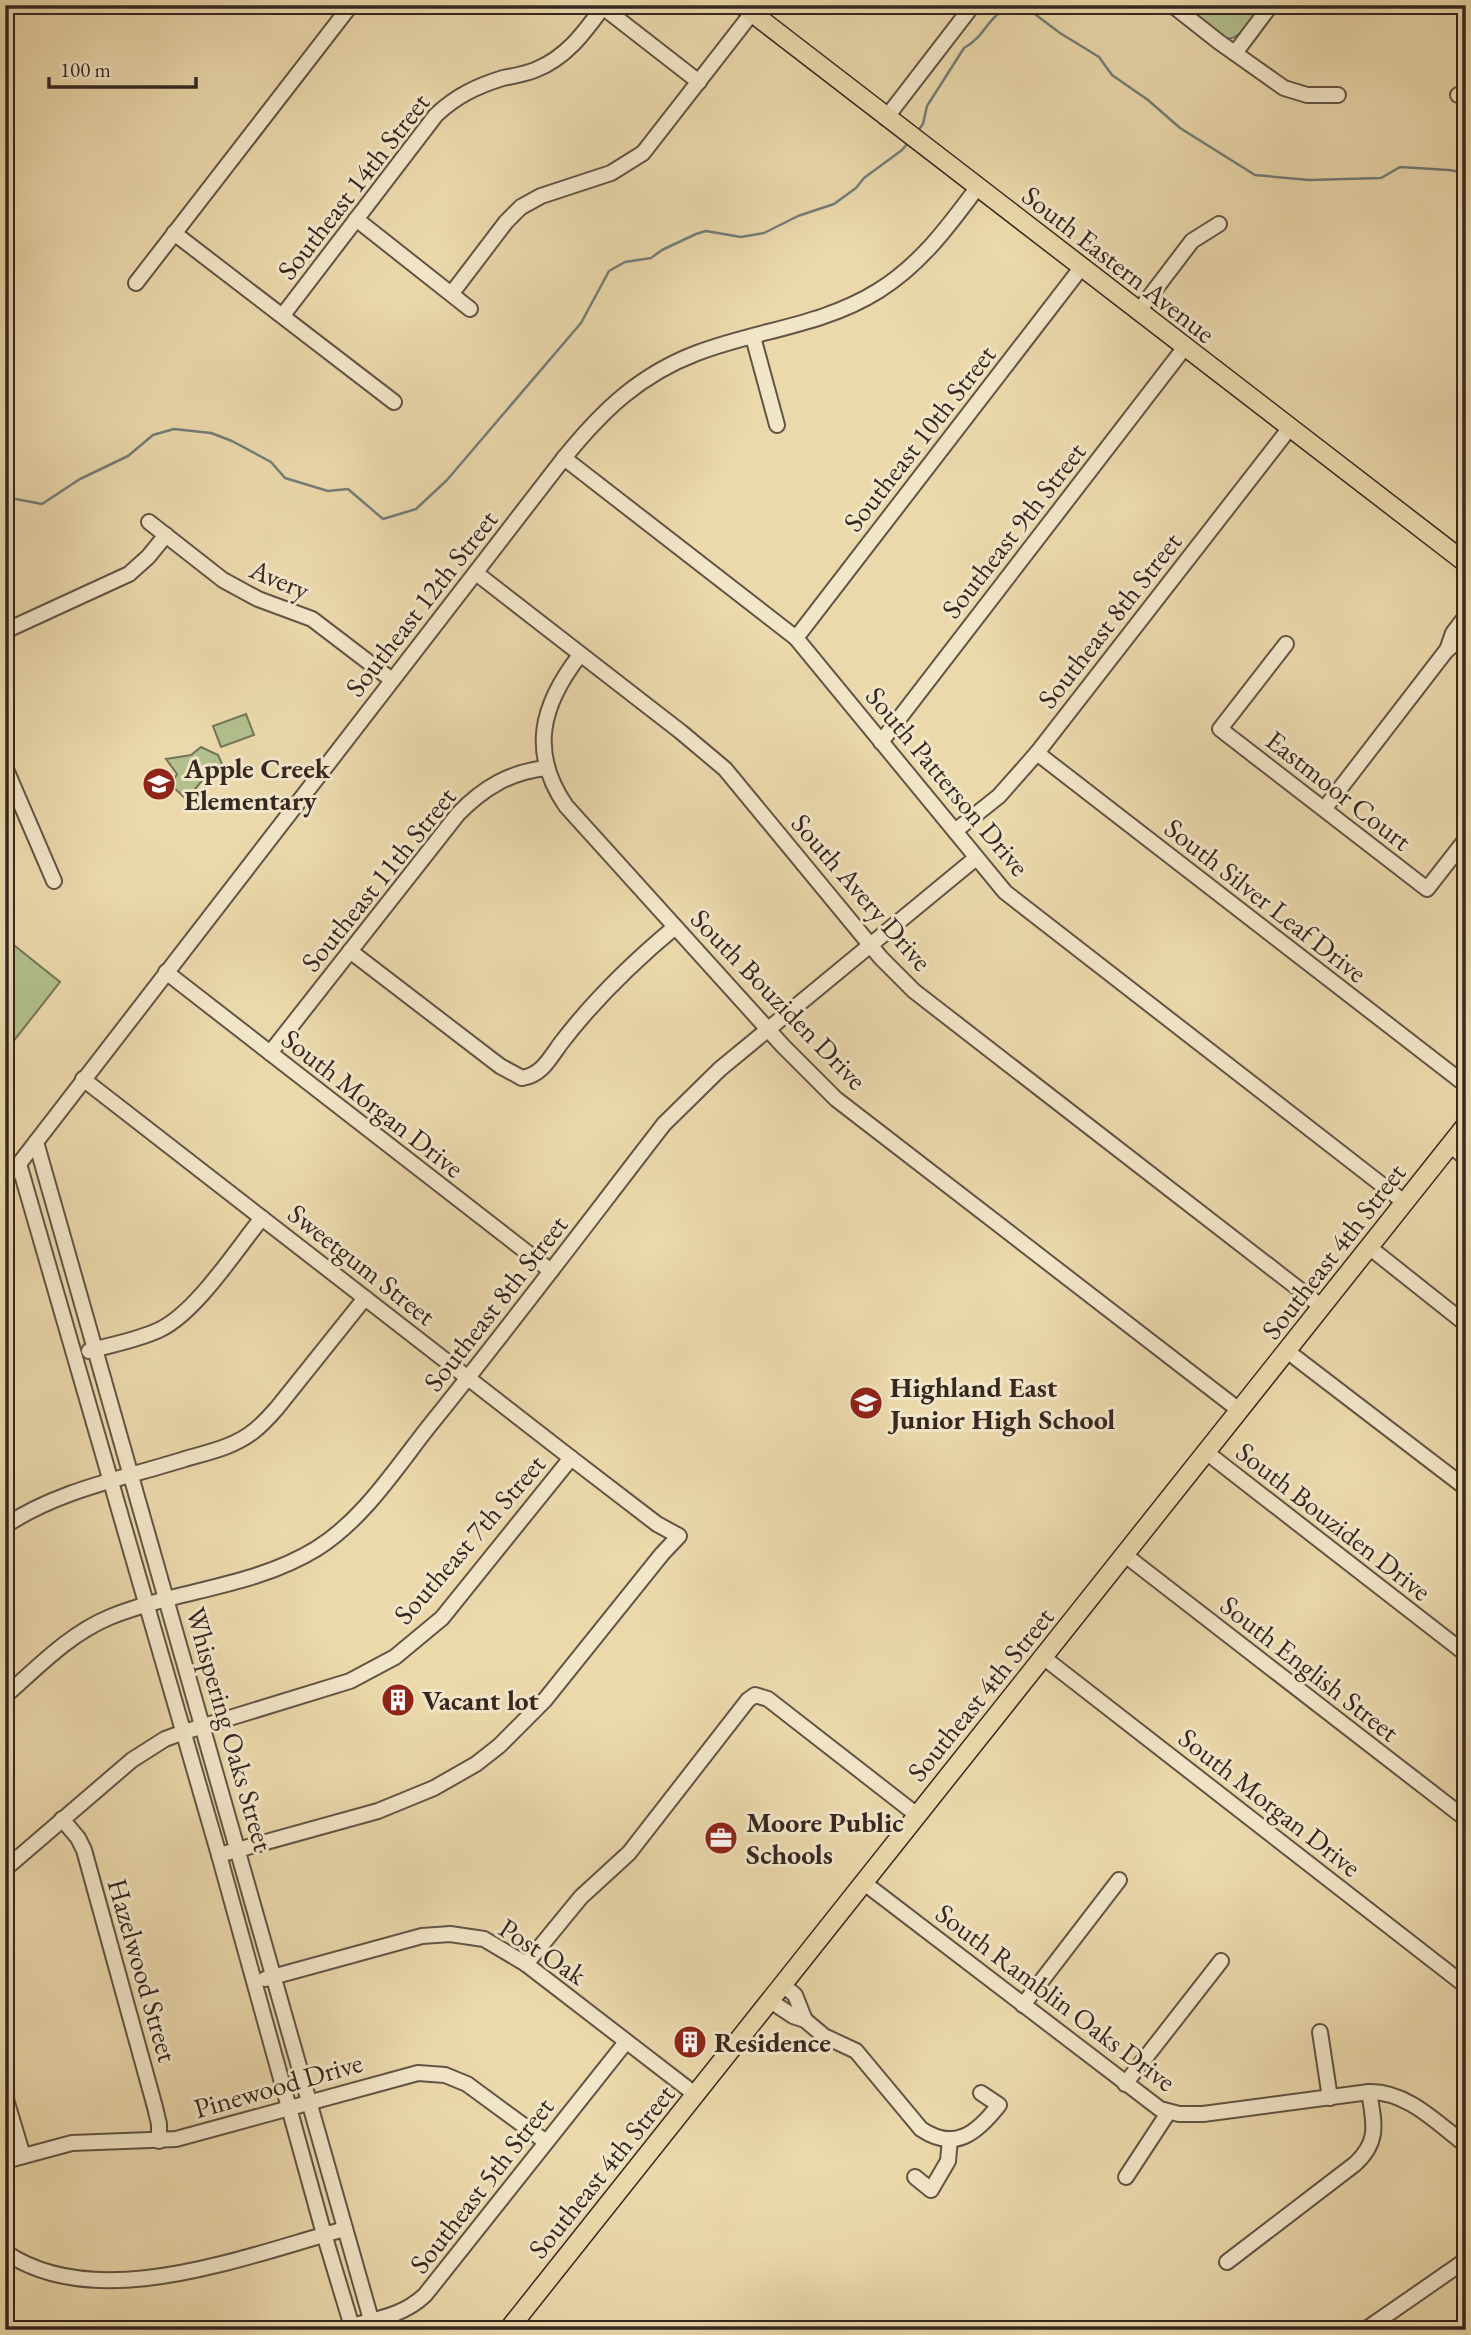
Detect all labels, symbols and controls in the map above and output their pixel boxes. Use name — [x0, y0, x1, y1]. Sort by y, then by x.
scale bar — [49, 46, 196, 90]
text: 100 m — [60, 56, 111, 83]
street label: Southeast 14th Street — [269, 85, 437, 287]
street label: South Eastern Avenue — [1015, 177, 1223, 351]
street label: Southeast 10th Street — [835, 337, 1003, 539]
street label: Southeast 9th Street — [933, 434, 1093, 625]
street label: Southeast 12th Street — [337, 502, 505, 704]
street label: Southeast 8th Street — [1029, 524, 1189, 715]
street label: Avery — [244, 550, 316, 608]
street label: South Patterson Drive — [858, 679, 1038, 883]
street label: Eastmoor Court — [1259, 722, 1419, 858]
place label: Apple Creek Elementary — [183, 750, 331, 818]
school or university icon: Apple Creek Elementary — [140, 765, 178, 803]
street label: Southeast 11th Street — [292, 779, 464, 979]
street label: South Avery Drive — [784, 806, 940, 978]
street label: South Silver Leaf Drive — [1158, 810, 1375, 990]
street label: South Bouziden Drive — [683, 901, 875, 1097]
street label: South Morgan Drive — [274, 1021, 472, 1186]
street label: Southeast 4th Street — [1253, 1155, 1413, 1346]
street label: Sweetgum Street — [281, 1195, 443, 1333]
street label: Southeast 8th Street — [415, 1207, 575, 1398]
place label: Highland East Junior High School — [887, 1369, 1115, 1437]
school or university icon: Highland East Junior High School — [847, 1384, 885, 1422]
street label: South Bouziden Drive — [1229, 1433, 1439, 1609]
street label: Southeast 7th Street — [385, 1446, 553, 1632]
street label: South English Street — [1213, 1587, 1407, 1749]
street label: Southeast 4th Street — [899, 1599, 1061, 1789]
street label: Whispering Oaks Street — [178, 1603, 282, 1855]
building icon: Vacant lot — [379, 1681, 417, 1719]
place label: Vacant lot — [422, 1682, 539, 1718]
street label: South Morgan Drive — [1171, 1720, 1369, 1885]
place label: Moore Public Schools — [746, 1804, 904, 1872]
office icon: Moore Public Schools — [702, 1819, 740, 1857]
street label: Hazelwood Street — [100, 1874, 186, 2066]
street label: South Ramblin Oaks Drive — [929, 1895, 1183, 2099]
street label: Post Oak — [493, 1909, 594, 1993]
building icon: Residence — [671, 2023, 709, 2061]
place label: Residence — [714, 2024, 831, 2060]
street label: Pinewood Drive — [190, 2044, 367, 2126]
street label: Southeast 4th Street — [520, 2076, 682, 2266]
street label: Southeast 5th Street — [401, 2089, 561, 2280]

